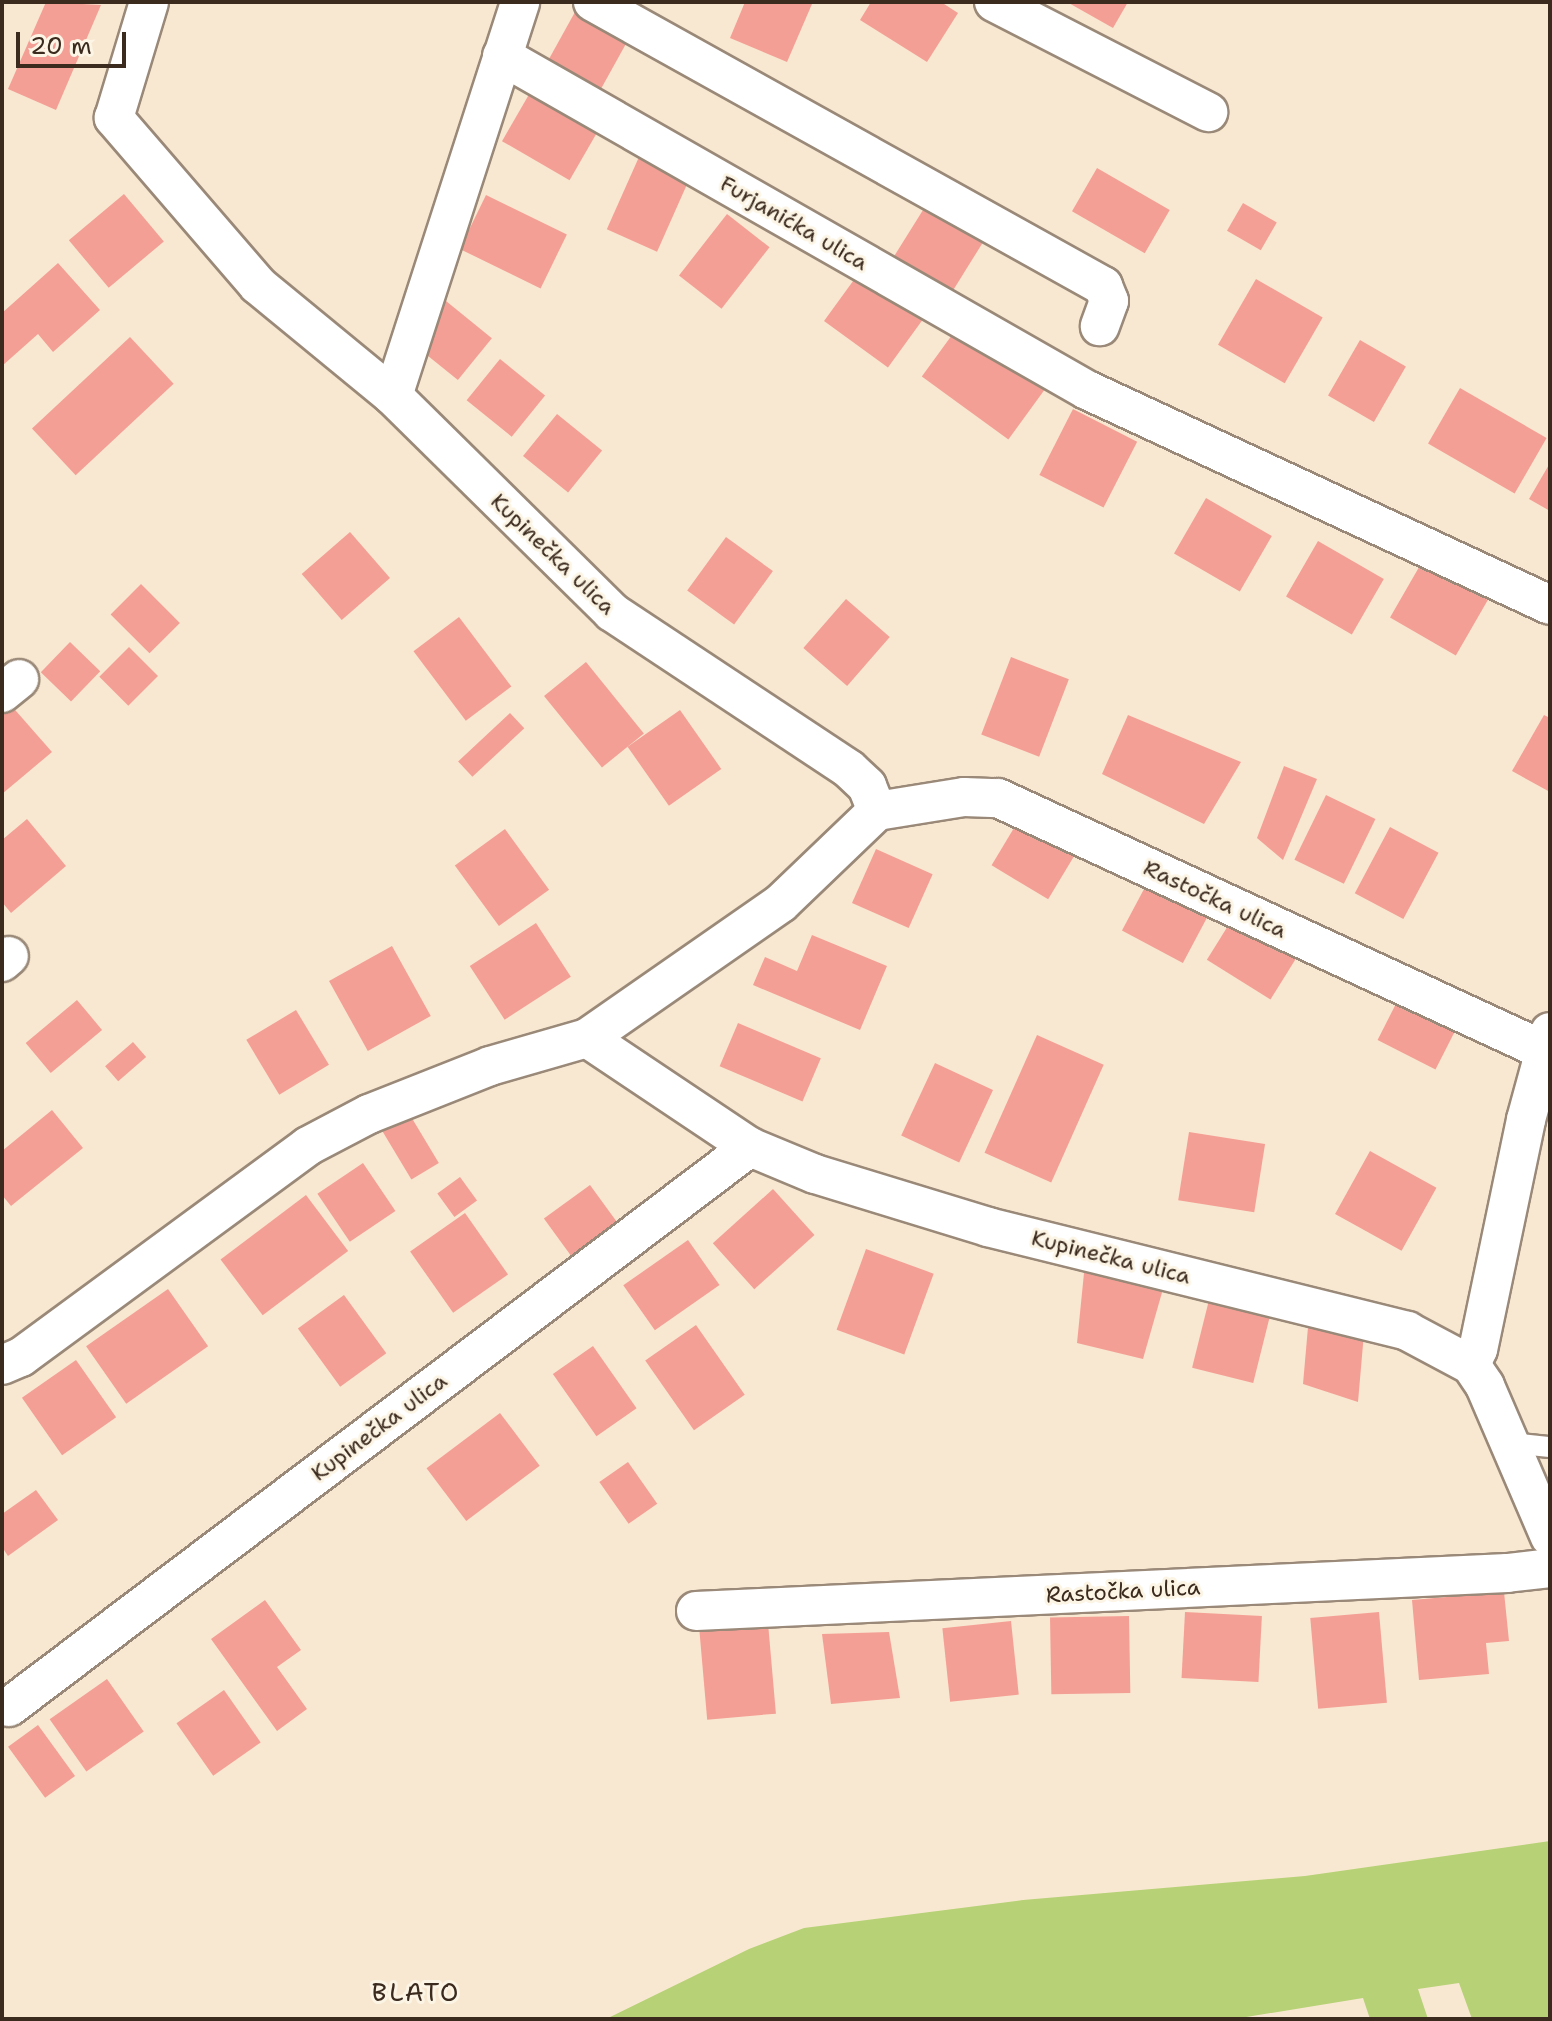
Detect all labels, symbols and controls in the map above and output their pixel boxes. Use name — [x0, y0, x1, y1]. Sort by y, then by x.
scale bar — [20, 16, 130, 66]
text: 20 m — [30, 30, 92, 62]
street label: Furjanićka ulica — [715, 170, 873, 276]
street label: Kupinečka ulica — [485, 488, 621, 620]
street label: Rastočka ulica — [1139, 854, 1291, 944]
street label: Kupinečka ulica — [1029, 1224, 1193, 1290]
street label: Kupinečka ulica — [306, 1367, 452, 1487]
street label: Rastočka ulica — [1045, 1574, 1201, 1608]
district label: BLATO — [372, 1976, 460, 2008]

